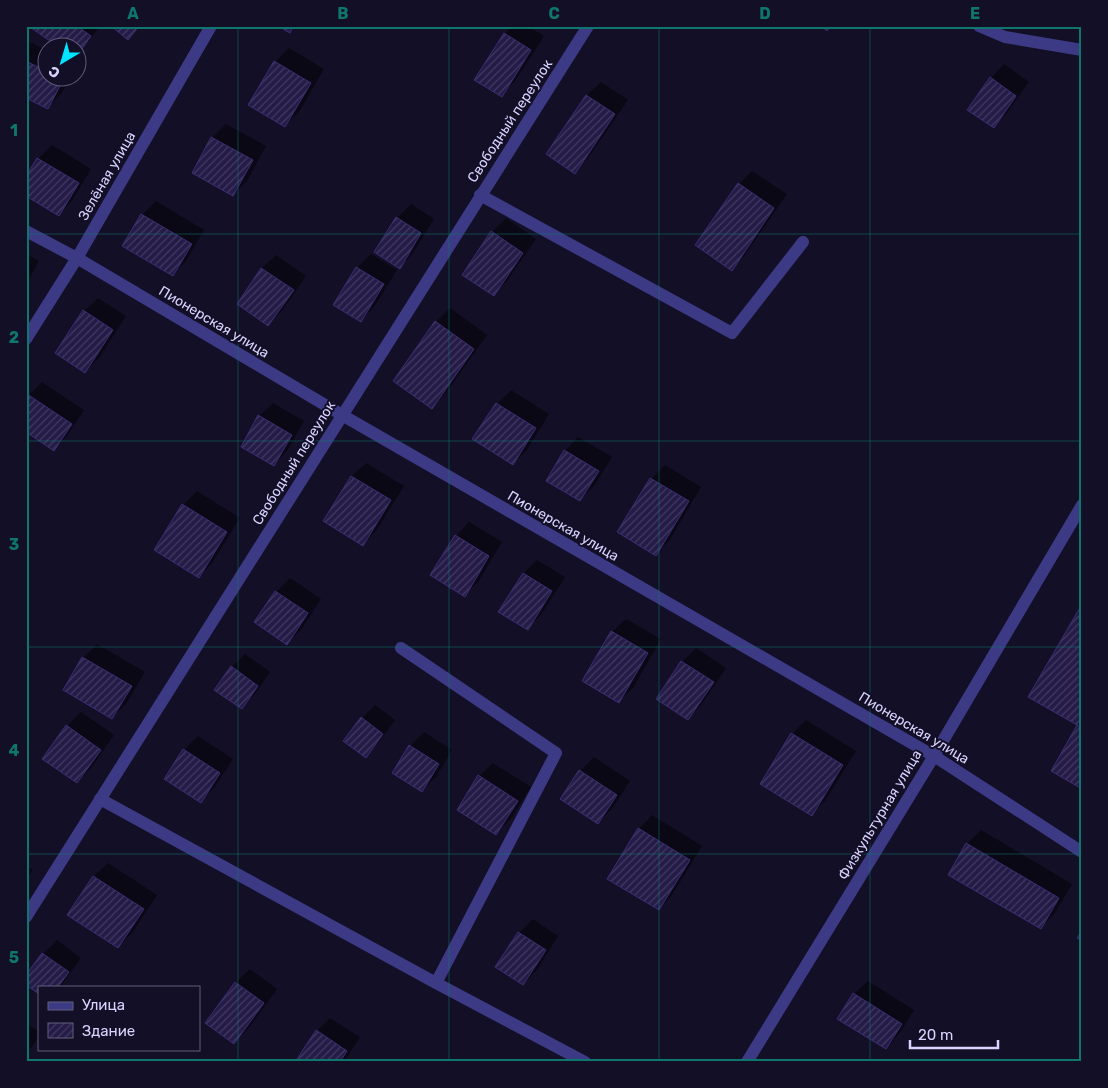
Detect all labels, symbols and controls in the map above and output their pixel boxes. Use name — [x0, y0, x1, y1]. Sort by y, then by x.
text: A — [127, 4, 139, 23]
text: B — [337, 4, 349, 23]
text: C — [548, 4, 560, 23]
text: D — [759, 4, 771, 23]
text: E — [970, 4, 980, 23]
north arrow — [38, 38, 88, 88]
street label: Свободный переулок — [464, 56, 556, 186]
text: С — [45, 62, 63, 82]
text: 1 — [10, 121, 18, 140]
street label: Зелёная улица — [75, 128, 139, 224]
street label: Пионерская улица — [156, 282, 272, 362]
text: 2 — [9, 328, 19, 347]
street label: Свободный переулок — [249, 397, 339, 528]
street label: Пионерская улица — [504, 487, 622, 565]
text: 3 — [9, 535, 19, 554]
street label: Пионерская улица — [856, 688, 972, 768]
text: 4 — [9, 741, 20, 760]
street label: Физкультурная улица — [835, 747, 925, 883]
text: 5 — [9, 948, 19, 967]
legend — [38, 986, 200, 1050]
text: Улица — [82, 996, 125, 1014]
scale bar — [910, 1018, 998, 1050]
text: Здание — [82, 1022, 135, 1040]
text: 20 m — [918, 1026, 953, 1044]

